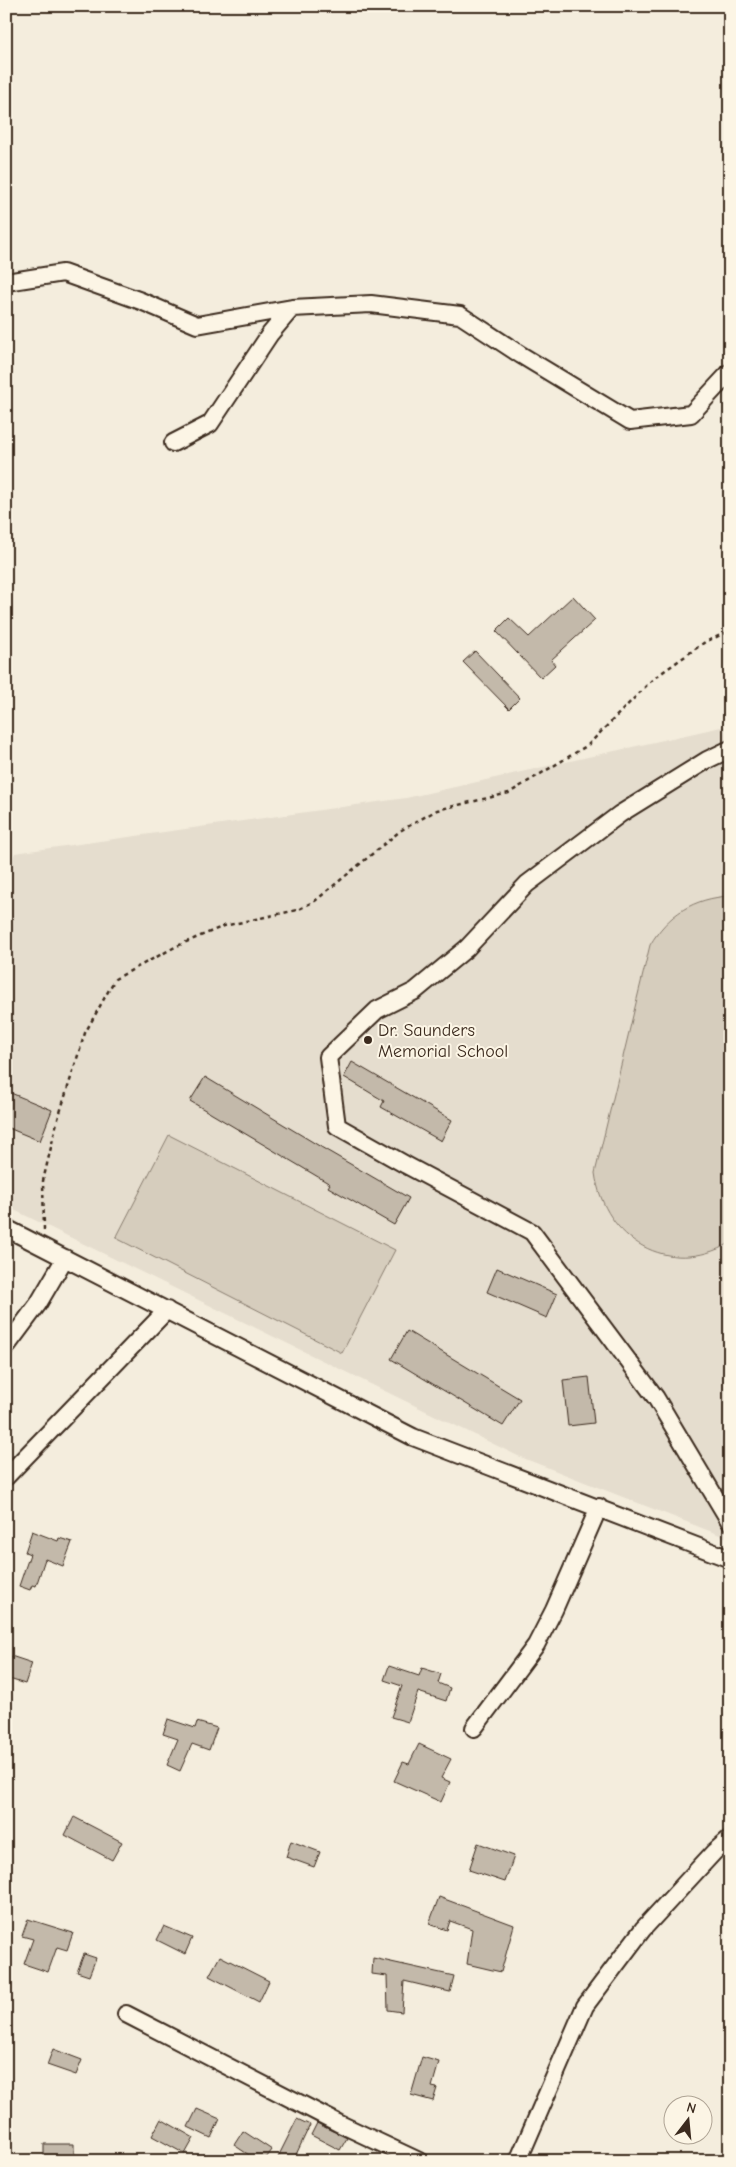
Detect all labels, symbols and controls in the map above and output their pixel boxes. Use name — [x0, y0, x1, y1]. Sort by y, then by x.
place label: Dr. Saunders Memorial School — [378, 1020, 508, 1062]
marker: Dr. Saunders Memorial School — [362, 1034, 374, 1046]
north arrow — [664, 2094, 714, 2144]
text: N — [685, 2099, 698, 2117]

